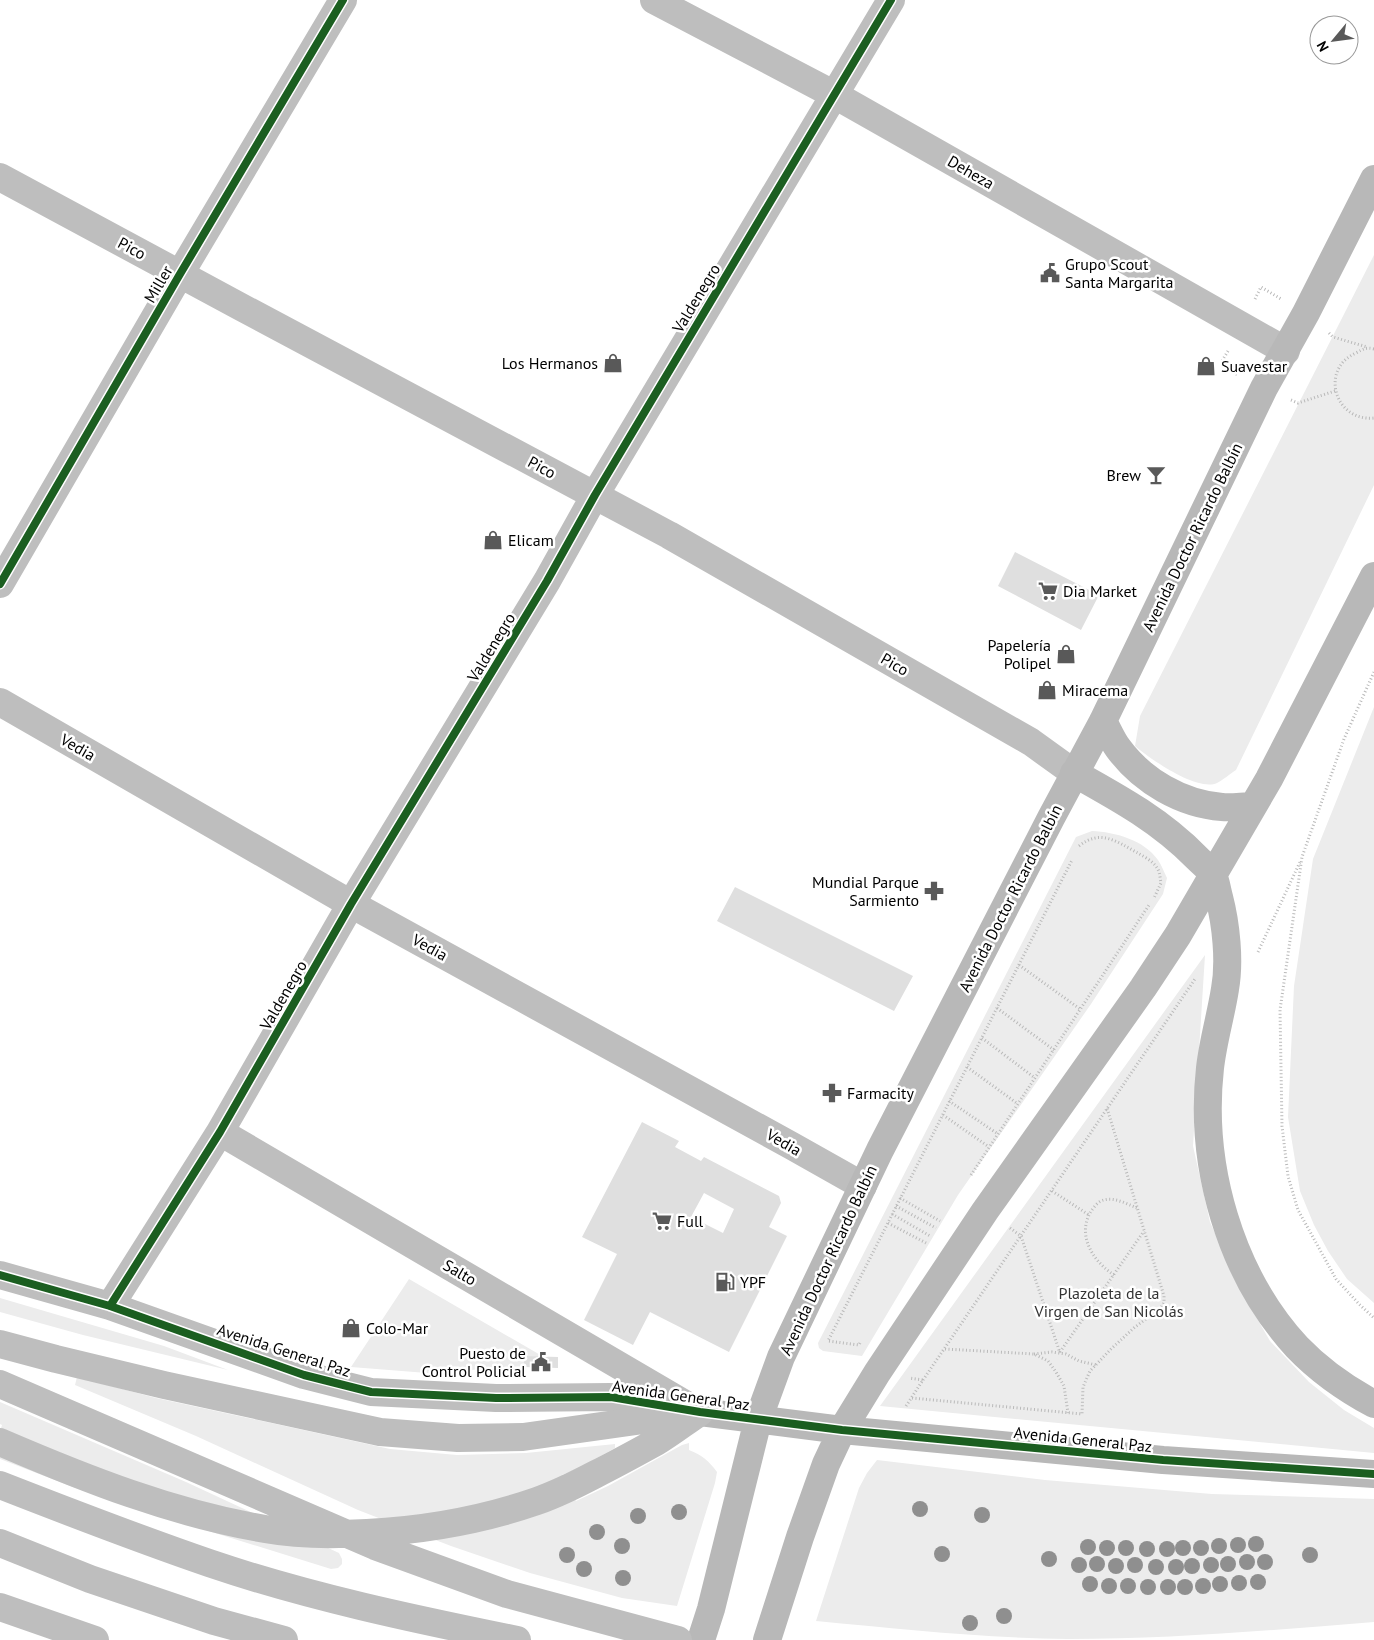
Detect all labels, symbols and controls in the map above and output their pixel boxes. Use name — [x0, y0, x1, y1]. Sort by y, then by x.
north arrow — [1309, 15, 1359, 65]
text: N — [1313, 38, 1333, 55]
street label: Deheza — [944, 151, 998, 193]
street label: Pico — [115, 232, 149, 264]
place label: Grupo Scout Santa Margarita — [1065, 254, 1173, 292]
street label: Valdenegro — [667, 260, 724, 337]
street label: Miller — [139, 261, 177, 306]
public building icon: Grupo Scout Santa Margarita — [1039, 262, 1061, 284]
shop icon: Los Hermanos — [602, 352, 624, 374]
place label: Los Hermanos — [502, 353, 598, 373]
shop icon: Suavestar — [1195, 355, 1217, 377]
place label: Suavestar — [1221, 356, 1288, 376]
street label: Avenida Doctor Ricardo Balbín — [1138, 439, 1246, 635]
street label: Pico — [525, 451, 559, 483]
bar icon: Brew — [1145, 464, 1167, 486]
place label: Brew — [1107, 465, 1141, 485]
shop icon: Elicam — [482, 529, 504, 551]
place label: Elicam — [508, 530, 554, 550]
supermarket icon: Dia Market — [1037, 580, 1059, 602]
place label: Dia Market — [1063, 581, 1138, 601]
street label: Valdenegro — [462, 609, 519, 686]
place label: Papelería Polipel — [987, 635, 1051, 673]
shop icon: Papelería Polipel — [1055, 643, 1077, 665]
street label: Pico — [878, 648, 912, 680]
shop icon: Miracema — [1036, 679, 1058, 701]
place label: Miracema — [1062, 680, 1128, 700]
street label: Vedia — [56, 729, 99, 765]
street label: Avenida Doctor Ricardo Balbín — [954, 801, 1066, 995]
place label: Mundial Parque Sarmiento — [812, 872, 919, 910]
pharmacy icon: Mundial Parque Sarmiento — [923, 880, 945, 902]
street label: Vedia — [408, 929, 451, 965]
street label: Valdenegro — [255, 957, 311, 1034]
pharmacy icon: Farmacity — [821, 1082, 843, 1104]
place label: Farmacity — [847, 1083, 915, 1103]
street label: Vedia — [762, 1124, 805, 1160]
street label: Avenida Doctor Ricardo Balbín — [775, 1162, 881, 1358]
supermarket icon: Full — [651, 1210, 673, 1232]
place label: Full — [677, 1211, 704, 1231]
street label: Salto — [440, 1255, 480, 1289]
fuel station icon: YPF — [714, 1271, 736, 1293]
place label: YPF — [740, 1272, 766, 1292]
park label: Plazoleta de la Virgen de San Nicolás — [1034, 1283, 1184, 1321]
shop icon: Colo-Mar — [340, 1317, 362, 1339]
place label: Colo-Mar — [366, 1318, 429, 1338]
street label: Avenida General Paz — [215, 1319, 353, 1381]
place label: Puesto de Control Policial — [422, 1343, 526, 1381]
public building icon: Puesto de Control Policial — [530, 1351, 552, 1373]
street label: Avenida General Paz — [611, 1375, 751, 1415]
street label: Avenida General Paz — [1013, 1422, 1153, 1456]

